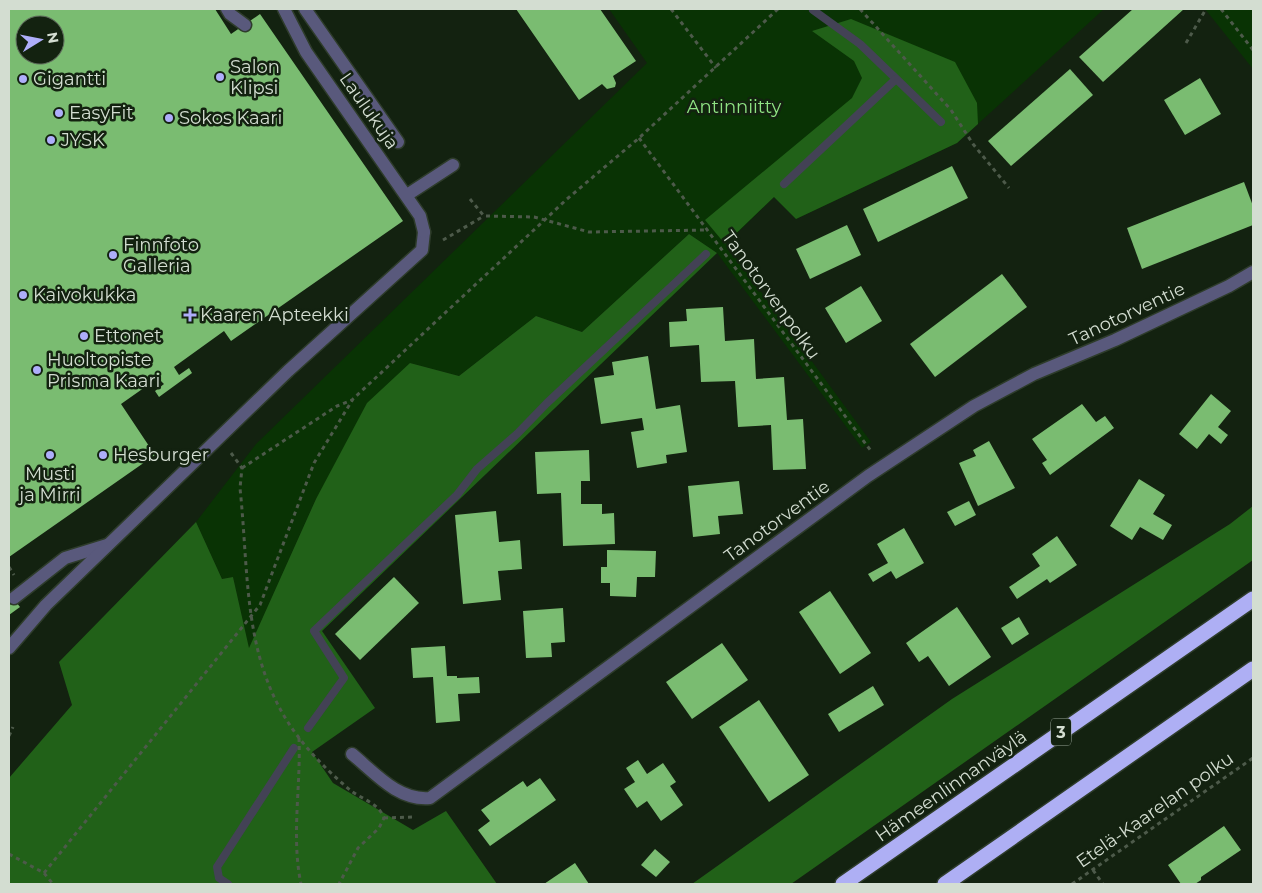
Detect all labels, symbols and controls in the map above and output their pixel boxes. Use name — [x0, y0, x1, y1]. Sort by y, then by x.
north arrow — [15, 15, 65, 65]
text: N — [43, 31, 63, 45]
place label: Salon Klipsi — [230, 56, 280, 99]
place label: Gigantti — [33, 68, 106, 90]
street label: Laulukuja — [335, 68, 403, 154]
marker: Salon Klipsi — [214, 71, 226, 83]
marker: Gigantti — [17, 73, 29, 85]
park label: Antinniitty — [687, 96, 782, 118]
place label: EasyFit — [69, 102, 133, 124]
marker: EasyFit — [53, 107, 65, 119]
place label: Sokos Kaari — [179, 107, 282, 129]
marker: Sokos Kaari — [163, 112, 175, 124]
place label: JYSK — [60, 129, 105, 151]
marker: JYSK — [45, 134, 57, 146]
street label: Tanotorvenpolku — [717, 227, 825, 363]
place label: Finnfoto Galleria — [123, 234, 199, 277]
marker: Finnfoto Galleria — [107, 249, 119, 261]
street label: Tanotorventie — [1066, 278, 1188, 350]
place label: Kaivokukka — [33, 284, 136, 306]
marker: Kaivokukka — [17, 289, 29, 301]
place label: Kaaren Apteekki — [200, 304, 349, 326]
marker: Kaaren Apteekki — [184, 309, 196, 321]
place label: Ettonet — [94, 325, 161, 347]
marker: Ettonet — [78, 330, 90, 342]
place label: Huoltopiste Prisma Kaari — [47, 349, 160, 392]
marker: Huoltopiste Prisma Kaari — [31, 364, 43, 376]
place label: Hesburger — [113, 444, 209, 466]
marker: Musti ja Mirri — [44, 449, 56, 461]
marker: Hesburger — [97, 449, 109, 461]
place label: Musti ja Mirri — [17, 463, 81, 506]
street label: Tanotorventie — [720, 475, 834, 567]
road number: 3 — [1051, 719, 1071, 746]
street label: Hämeenlinnanväylä — [871, 725, 1031, 847]
street label: Etelä-Kaarelan polku — [1072, 747, 1238, 873]

